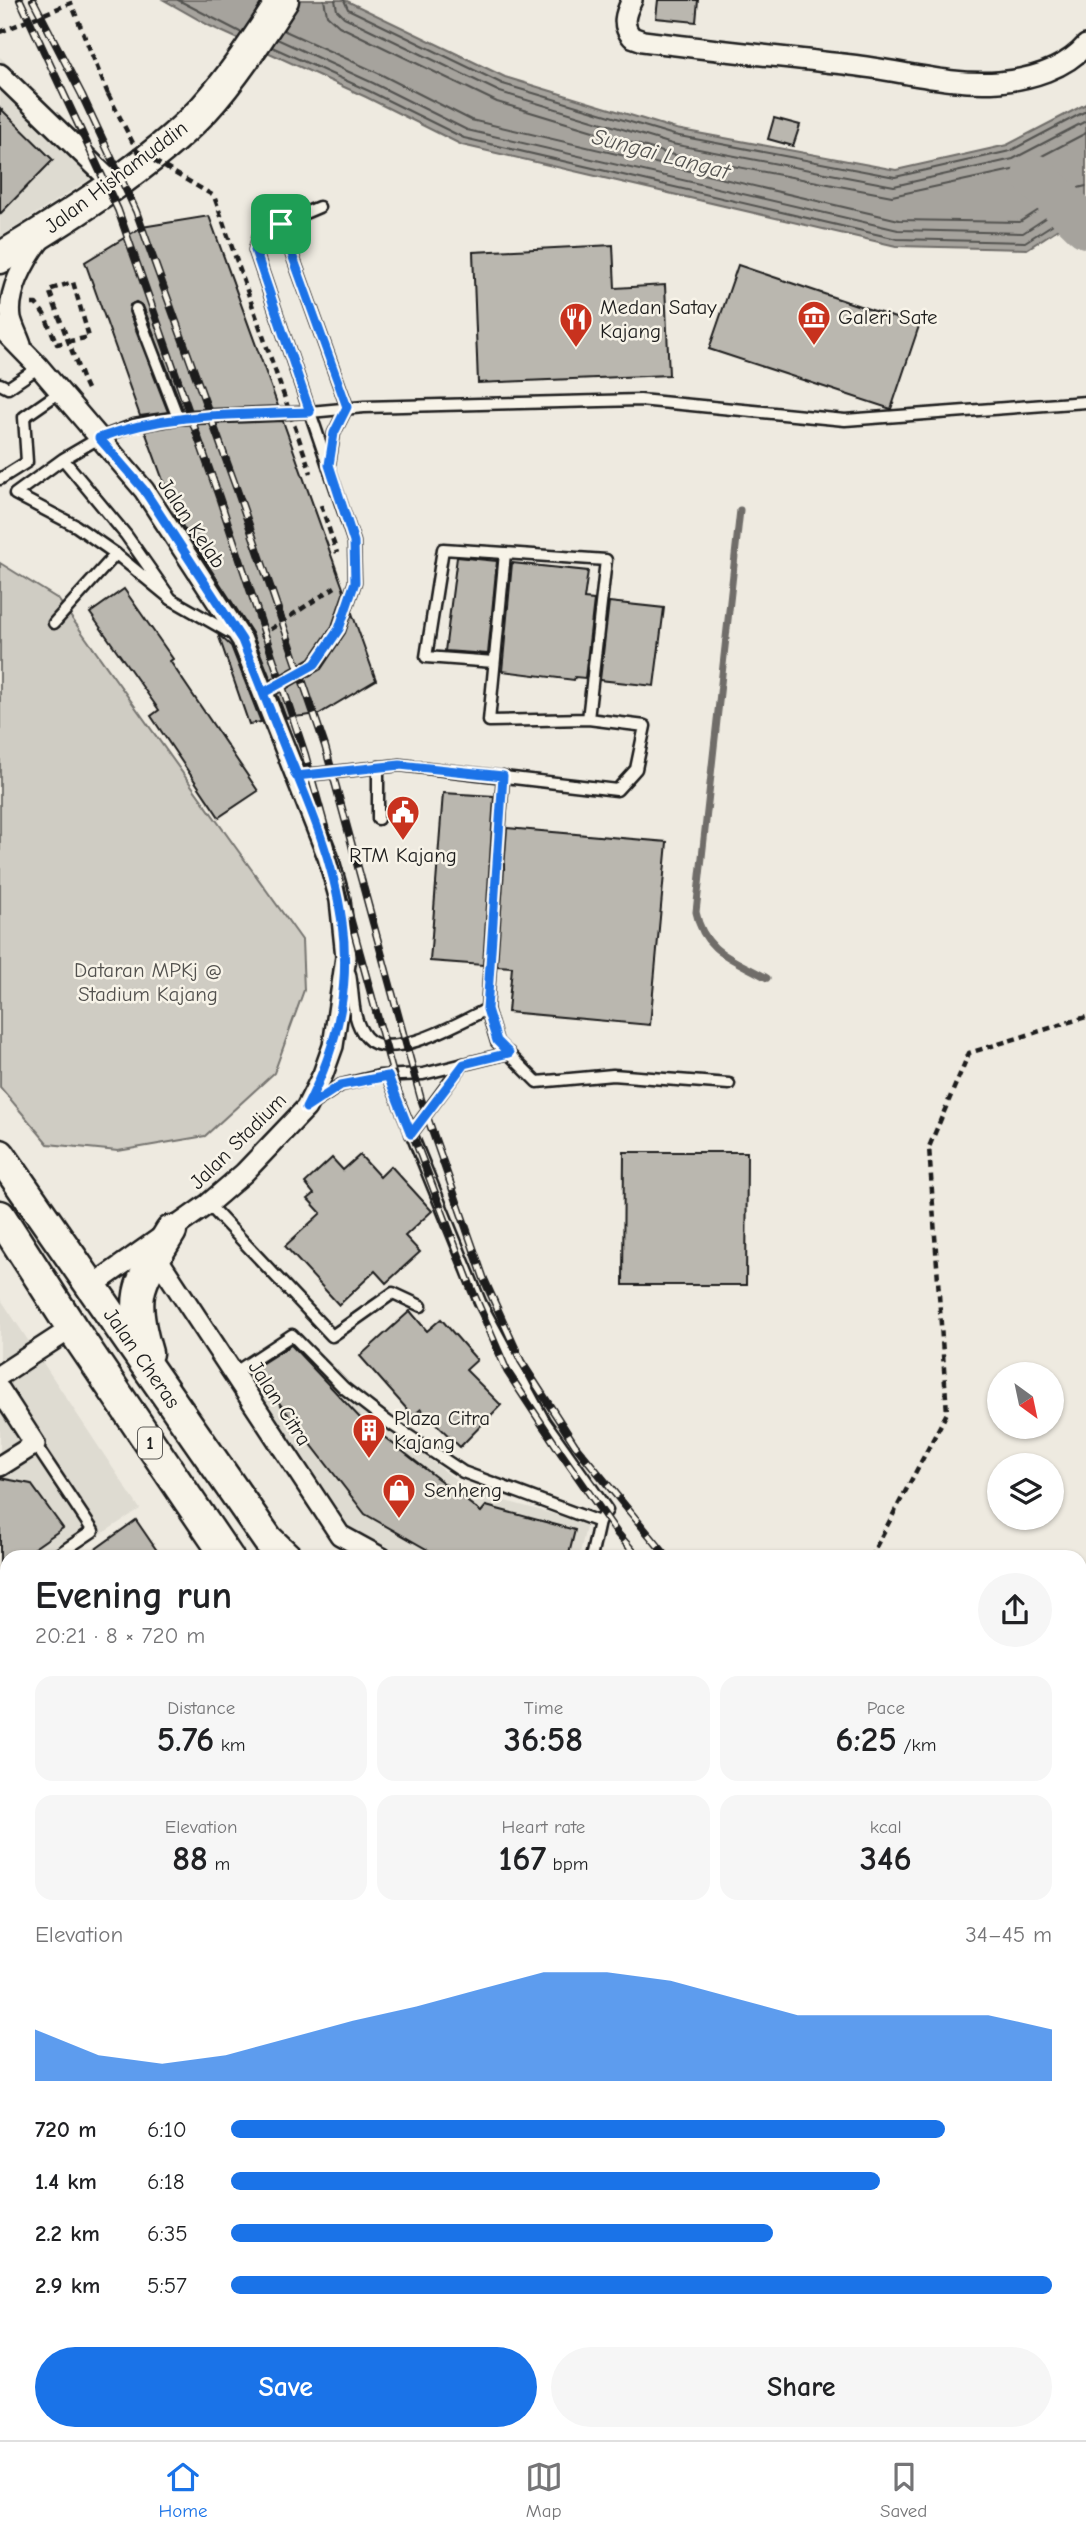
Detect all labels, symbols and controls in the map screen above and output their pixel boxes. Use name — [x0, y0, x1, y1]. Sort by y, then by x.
street label: Jalan Hishamuddin — [40, 116, 192, 238]
water label: Sungai Langat — [589, 123, 734, 186]
pin — [251, 194, 311, 254]
icon: arrive — [262, 205, 300, 243]
place label: Medan Satay Kajang — [600, 295, 717, 343]
museum icon: Galeri Sate — [795, 298, 833, 347]
restaurant icon: Medan Satay Kajang — [557, 300, 595, 349]
place label: Galeri Sate — [838, 305, 937, 329]
street label: Jalan Kelab — [153, 473, 231, 573]
public building icon: RTM Kajang — [384, 793, 422, 842]
place label: RTM Kajang — [349, 843, 457, 867]
park label: Dataran MPKj @ Stadium Kajang — [74, 958, 222, 1006]
street label: Jalan Stadium — [185, 1088, 291, 1194]
street label: Jalan Cheras — [99, 1303, 185, 1413]
street label: Jalan Citra — [244, 1356, 316, 1450]
north arrow — [987, 1362, 1064, 1438]
map controls — [987, 1362, 1064, 1530]
place label: Plaza Citra Kajang — [394, 1406, 490, 1454]
building icon: Plaza Citra Kajang — [350, 1411, 388, 1460]
road number: 1 — [138, 1428, 162, 1458]
button: layers — [987, 1453, 1064, 1530]
shop icon: Senheng — [380, 1471, 418, 1520]
place label: Senheng — [424, 1478, 502, 1502]
button: share — [978, 1573, 1052, 1647]
text: Evening run — [35, 1574, 232, 1618]
text: 20:21 · 8 × 720 m — [35, 1622, 205, 1649]
text: Distance — [167, 1697, 235, 1719]
text: Time — [524, 1697, 563, 1719]
text: Pace — [867, 1697, 905, 1719]
text: 5.76 — [157, 1719, 214, 1760]
text: 36:58 — [504, 1719, 583, 1760]
text: 6:25 — [835, 1719, 897, 1760]
text: km — [214, 1734, 246, 1756]
text: /km — [897, 1734, 936, 1756]
text: Elevation — [165, 1816, 238, 1838]
text: Heart rate — [502, 1816, 585, 1838]
text: kcal — [870, 1816, 902, 1838]
text: 88 — [172, 1838, 208, 1879]
text: 167 — [498, 1838, 546, 1879]
text: 346 — [860, 1838, 912, 1879]
text: m — [208, 1853, 230, 1875]
text: bpm — [546, 1853, 589, 1875]
text: Elevation — [35, 1921, 123, 1948]
text: 34–45 m — [965, 1921, 1052, 1948]
text: 720 m — [35, 2116, 96, 2143]
text: 6:10 — [147, 2116, 187, 2143]
text: 1.4 km — [35, 2168, 97, 2195]
text: 6:18 — [147, 2168, 185, 2195]
text: 2.2 km — [35, 2220, 100, 2247]
text: 6:35 — [147, 2220, 188, 2247]
text: 2.9 km — [35, 2272, 100, 2299]
text: 5:57 — [147, 2272, 187, 2299]
button: Save — [35, 2347, 537, 2427]
button: Share — [551, 2347, 1052, 2427]
tab: Home — [159, 2458, 208, 2522]
tab: Map — [525, 2458, 563, 2522]
tab: Saved — [880, 2458, 927, 2522]

